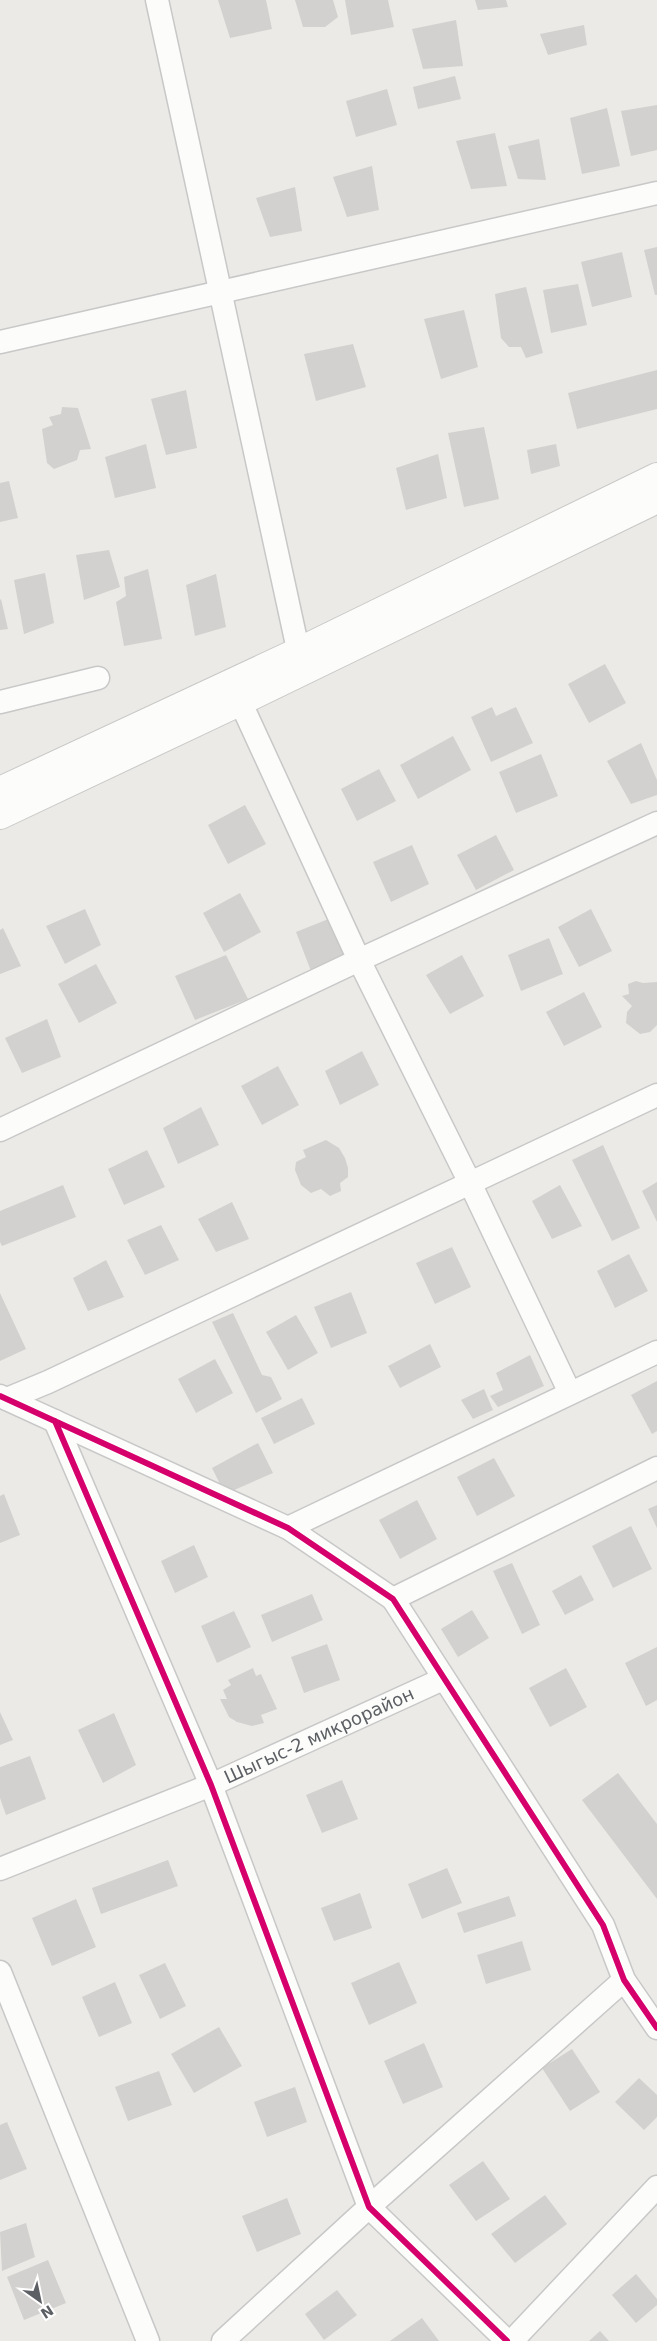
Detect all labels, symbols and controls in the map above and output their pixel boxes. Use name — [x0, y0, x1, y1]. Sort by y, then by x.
street label: Шыгыс-2 микрорайон — [221, 1683, 417, 1788]
north arrow — [15, 2276, 65, 2326]
text: N — [38, 2302, 56, 2322]

